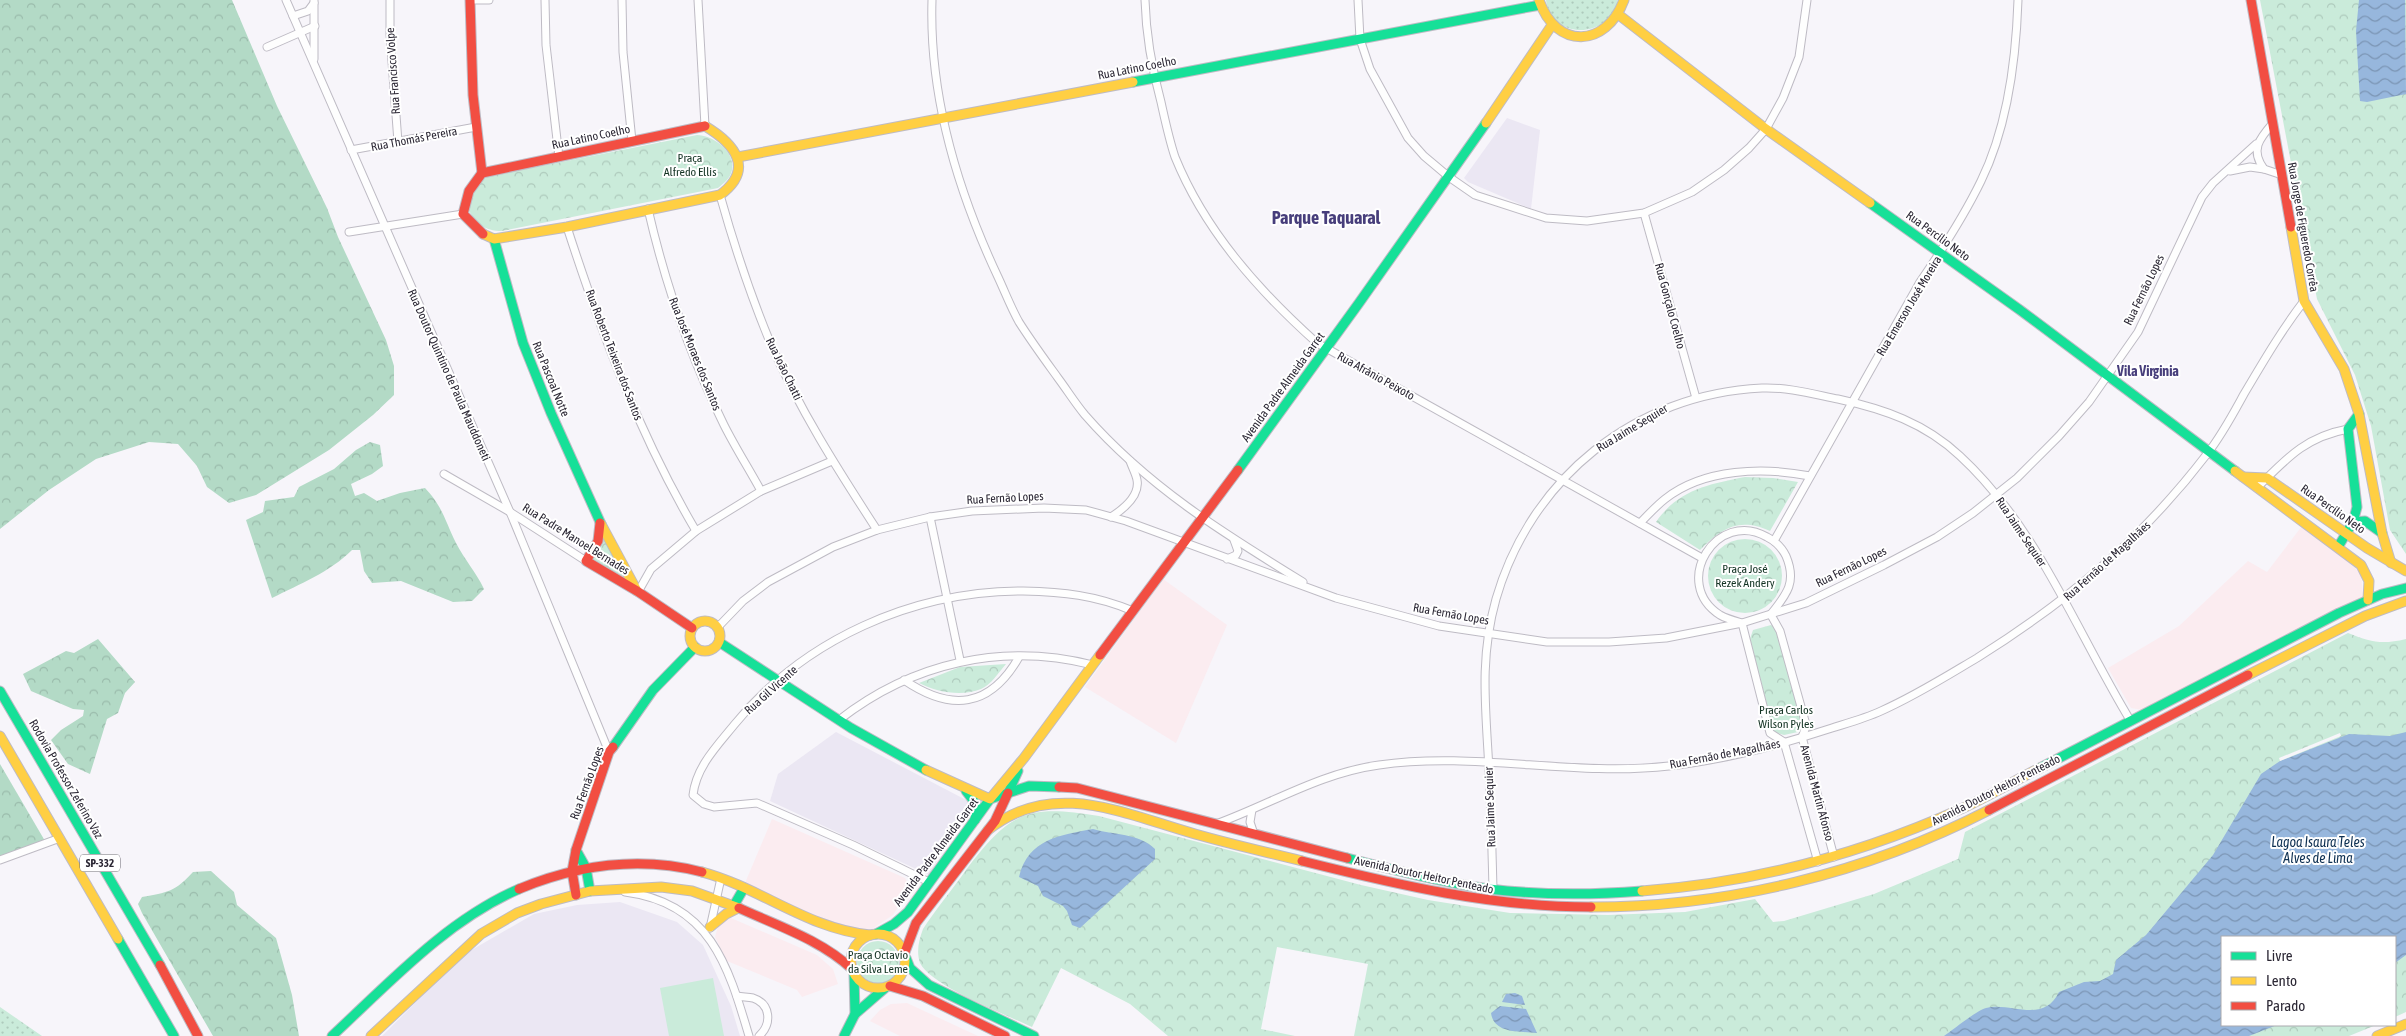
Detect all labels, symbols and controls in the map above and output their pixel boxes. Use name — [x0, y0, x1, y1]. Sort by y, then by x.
street label: Rua Francisco Volpe — [383, 27, 403, 115]
street label: Rua Latino Coelho — [1097, 53, 1178, 82]
street label: Rua Latino Coelho — [551, 122, 632, 152]
street label: Rua Thomás Pereira — [370, 124, 458, 154]
park label: Praça Alfredo Ellis — [664, 151, 716, 179]
street label: Rua Jorge de Figueredo Corrêa — [2285, 161, 2321, 293]
district label: Parque Taquaral — [1272, 207, 1381, 228]
street label: Rua Percílio Neto — [1903, 208, 1973, 264]
street label: Rua Fernão Lopes — [2121, 252, 2167, 328]
street label: Rua Emerson José Moreira — [1874, 253, 1944, 359]
street label: Rua Gonçalo Coelho — [1652, 262, 1688, 351]
street label: Rua Doutor Quintino de Paula Mauddoneti — [405, 287, 493, 463]
street label: Rua Roberto Teixeira dos Santos — [583, 288, 645, 422]
street label: Rua José Moraes dos Santos — [666, 295, 724, 413]
street label: Avenida Padre Almeida Garret — [1239, 329, 1328, 444]
street label: Rua João Chatti — [763, 335, 805, 403]
street label: Rua Pascoal Notte — [530, 339, 572, 419]
street label: Rua Afrânio Peixoto — [1335, 349, 1417, 403]
district label: Vila Virginia — [2116, 363, 2179, 379]
street label: Rua Jaime Sequier — [1594, 401, 1671, 455]
street label: Rua Percílio Neto — [2298, 482, 2368, 537]
street label: Rua Fernão Lopes — [966, 489, 1044, 507]
street label: Rua Jaime Sequier — [1993, 495, 2050, 570]
street label: Rua Padre Manoel Bernades — [520, 500, 632, 578]
street label: Rua Fernão de Magalhães — [2061, 518, 2153, 604]
street label: Rua Fernão Lopes — [1813, 544, 1889, 590]
park label: Praça José Rezek Andery — [1715, 562, 1775, 590]
street label: Rua Fernão Lopes — [1412, 600, 1490, 628]
street label: Rua Gil Vicente — [742, 663, 800, 717]
park label: Praça Carlos Wilson Pyles — [1758, 703, 1814, 731]
street label: Rodovia Professor Zeferino Vaz — [26, 717, 106, 842]
street label: Rua Fernão de Magalhães — [1668, 736, 1782, 772]
street label: Avenida Martin Afonso — [1797, 743, 1837, 843]
street label: Rua Fernão Lopes — [567, 744, 607, 822]
street label: Avenida Doutor Heitor Penteado — [1930, 751, 2063, 828]
street label: Rua Jaime Sequier — [1482, 766, 1498, 848]
street label: Avenida Padre Almeida Garret — [891, 795, 982, 909]
water label: Lagoa Isaura Teles Alves de Lima — [2271, 834, 2365, 866]
street label: Avenida Doutor Heitor Penteado — [1353, 853, 1495, 897]
road number: SP-332 — [80, 854, 120, 871]
legend — [2221, 936, 2396, 1026]
text: Livre — [2266, 947, 2293, 964]
park label: Praça Octavio da Silva Leme — [848, 948, 908, 976]
text: Lento — [2266, 972, 2297, 989]
text: Parado — [2266, 997, 2305, 1014]

